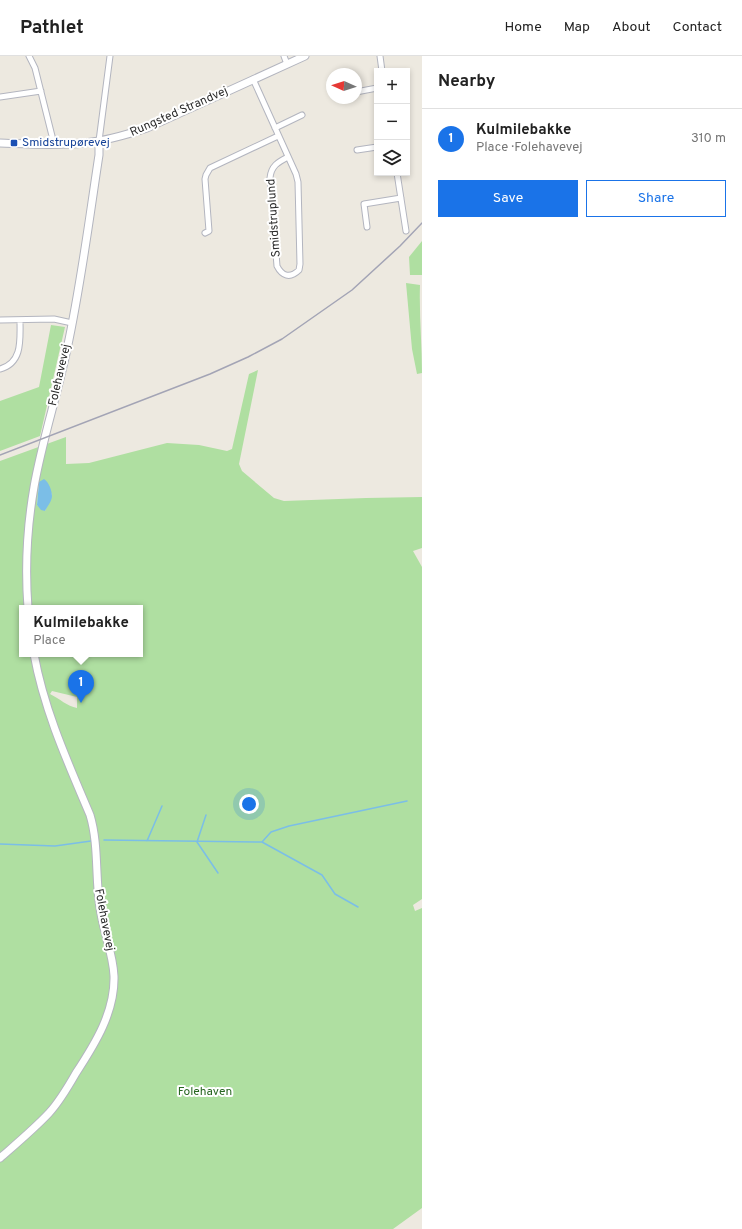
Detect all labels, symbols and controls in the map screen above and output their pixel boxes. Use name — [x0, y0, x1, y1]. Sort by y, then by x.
text: Pathlet — [20, 16, 84, 40]
text: Home — [505, 19, 542, 36]
text: Map — [564, 19, 590, 36]
text: About — [612, 19, 651, 36]
text: Contact — [673, 19, 722, 36]
north arrow — [326, 68, 362, 104]
map controls — [374, 68, 410, 176]
button: + — [374, 68, 410, 104]
text: Nearby — [438, 71, 495, 93]
street label: Rungsted Strandvej — [127, 83, 231, 141]
button: − — [374, 104, 410, 140]
text: Kulmilebakke — [476, 121, 571, 140]
text: 1 — [448, 131, 454, 147]
text: 310 m — [691, 131, 726, 147]
place label: Smidstrupørevej — [22, 135, 110, 151]
marker: Smidstrupørevej — [9, 138, 19, 148]
button: layers — [374, 140, 410, 176]
text: Place · Folehavevej — [476, 140, 583, 156]
street label: Smidstruplund — [263, 178, 285, 258]
button: Save — [438, 180, 578, 217]
button: Share — [586, 180, 726, 217]
street label: Folehavevej — [45, 342, 75, 408]
popup — [19, 605, 143, 657]
text: Kulmilebakke — [33, 614, 129, 633]
text: Place — [33, 633, 66, 649]
pin: 1 — [68, 670, 94, 703]
your location — [239, 794, 259, 814]
street label: Folehavevej — [90, 888, 118, 952]
park label: Folehaven — [178, 1084, 232, 1100]

